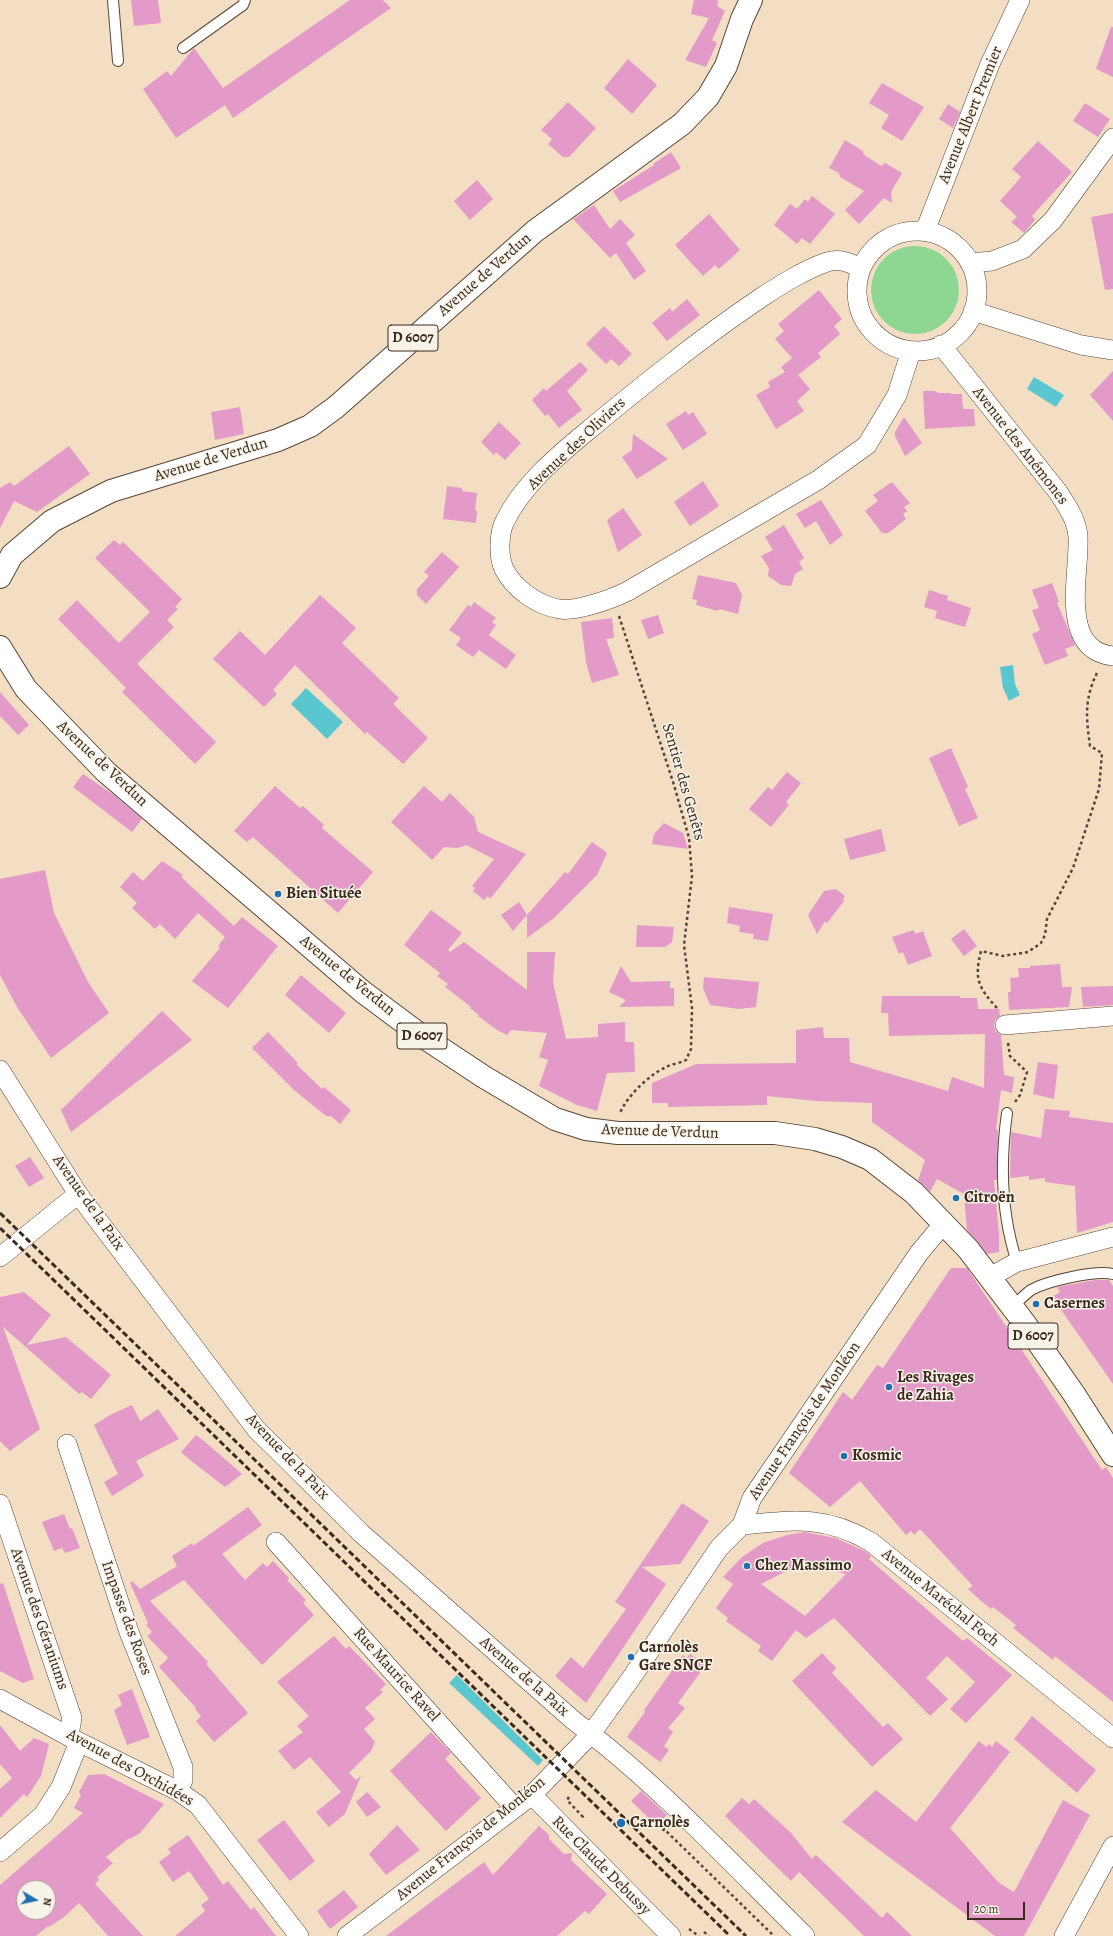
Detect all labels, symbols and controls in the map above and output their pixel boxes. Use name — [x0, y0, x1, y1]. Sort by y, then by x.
street label: Avenue Albert Premier — [935, 43, 1007, 187]
street label: Avenue de Verdun — [434, 229, 536, 321]
road number: D 6007 — [388, 325, 438, 351]
street label: Avenue des Anémones — [968, 383, 1072, 509]
street label: Avenue des Oliviers — [524, 394, 630, 494]
street label: Avenue de Verdun — [152, 434, 270, 486]
street label: Avenue de Verdun — [53, 717, 151, 811]
street label: Sentier des Genêts — [657, 721, 709, 843]
place label: Bien Située — [286, 884, 362, 904]
marker: Bien Située — [273, 889, 283, 899]
street label: Avenue de Verdun — [295, 932, 399, 1020]
road number: D 6007 — [397, 1023, 447, 1049]
street label: Avenue de Verdun — [601, 1120, 719, 1144]
street label: Avenue de la Paix — [48, 1151, 128, 1255]
place label: Citroën — [964, 1188, 1015, 1208]
marker: Citroën — [951, 1193, 961, 1203]
place label: Casernes — [1044, 1294, 1105, 1314]
marker: Casernes — [1031, 1299, 1041, 1309]
road number: D 6007 — [1008, 1323, 1058, 1349]
street label: Avenue François de Monléon — [745, 1338, 865, 1504]
place label: Les Rivages de Zahia — [897, 1368, 974, 1406]
marker: Les Rivages de Zahia — [884, 1382, 894, 1392]
street label: Avenue de la Paix — [241, 1410, 333, 1504]
place label: Kosmic — [852, 1446, 902, 1466]
marker: Kosmic — [839, 1451, 849, 1461]
street label: Avenue Maréchal Foch — [877, 1545, 1003, 1651]
street label: Avenue des Géraniums — [6, 1546, 72, 1692]
place label: Chez Massimo — [755, 1556, 852, 1576]
street label: Impasse des Roses — [96, 1558, 156, 1678]
marker: Chez Massimo — [742, 1561, 752, 1571]
street label: Rue Maurice Ravel — [349, 1624, 443, 1726]
street label: Avenue de la Paix — [475, 1633, 573, 1721]
place label: Carnolès Gare SNCF — [639, 1638, 712, 1676]
marker: Carnolès Gare SNCF — [626, 1652, 636, 1662]
street label: Avenue des Orchidées — [63, 1725, 197, 1811]
street label: Avenue François de Monléon — [393, 1773, 549, 1905]
street label: Rue Claude Debussy — [547, 1812, 655, 1920]
place label: Carnolès — [630, 1813, 690, 1833]
marker: Carnolès — [615, 1817, 627, 1829]
north arrow — [16, 1880, 56, 1920]
scale bar — [969, 1894, 1027, 1920]
text: N — [39, 1897, 55, 1907]
text: 20 m — [974, 1901, 998, 1917]

